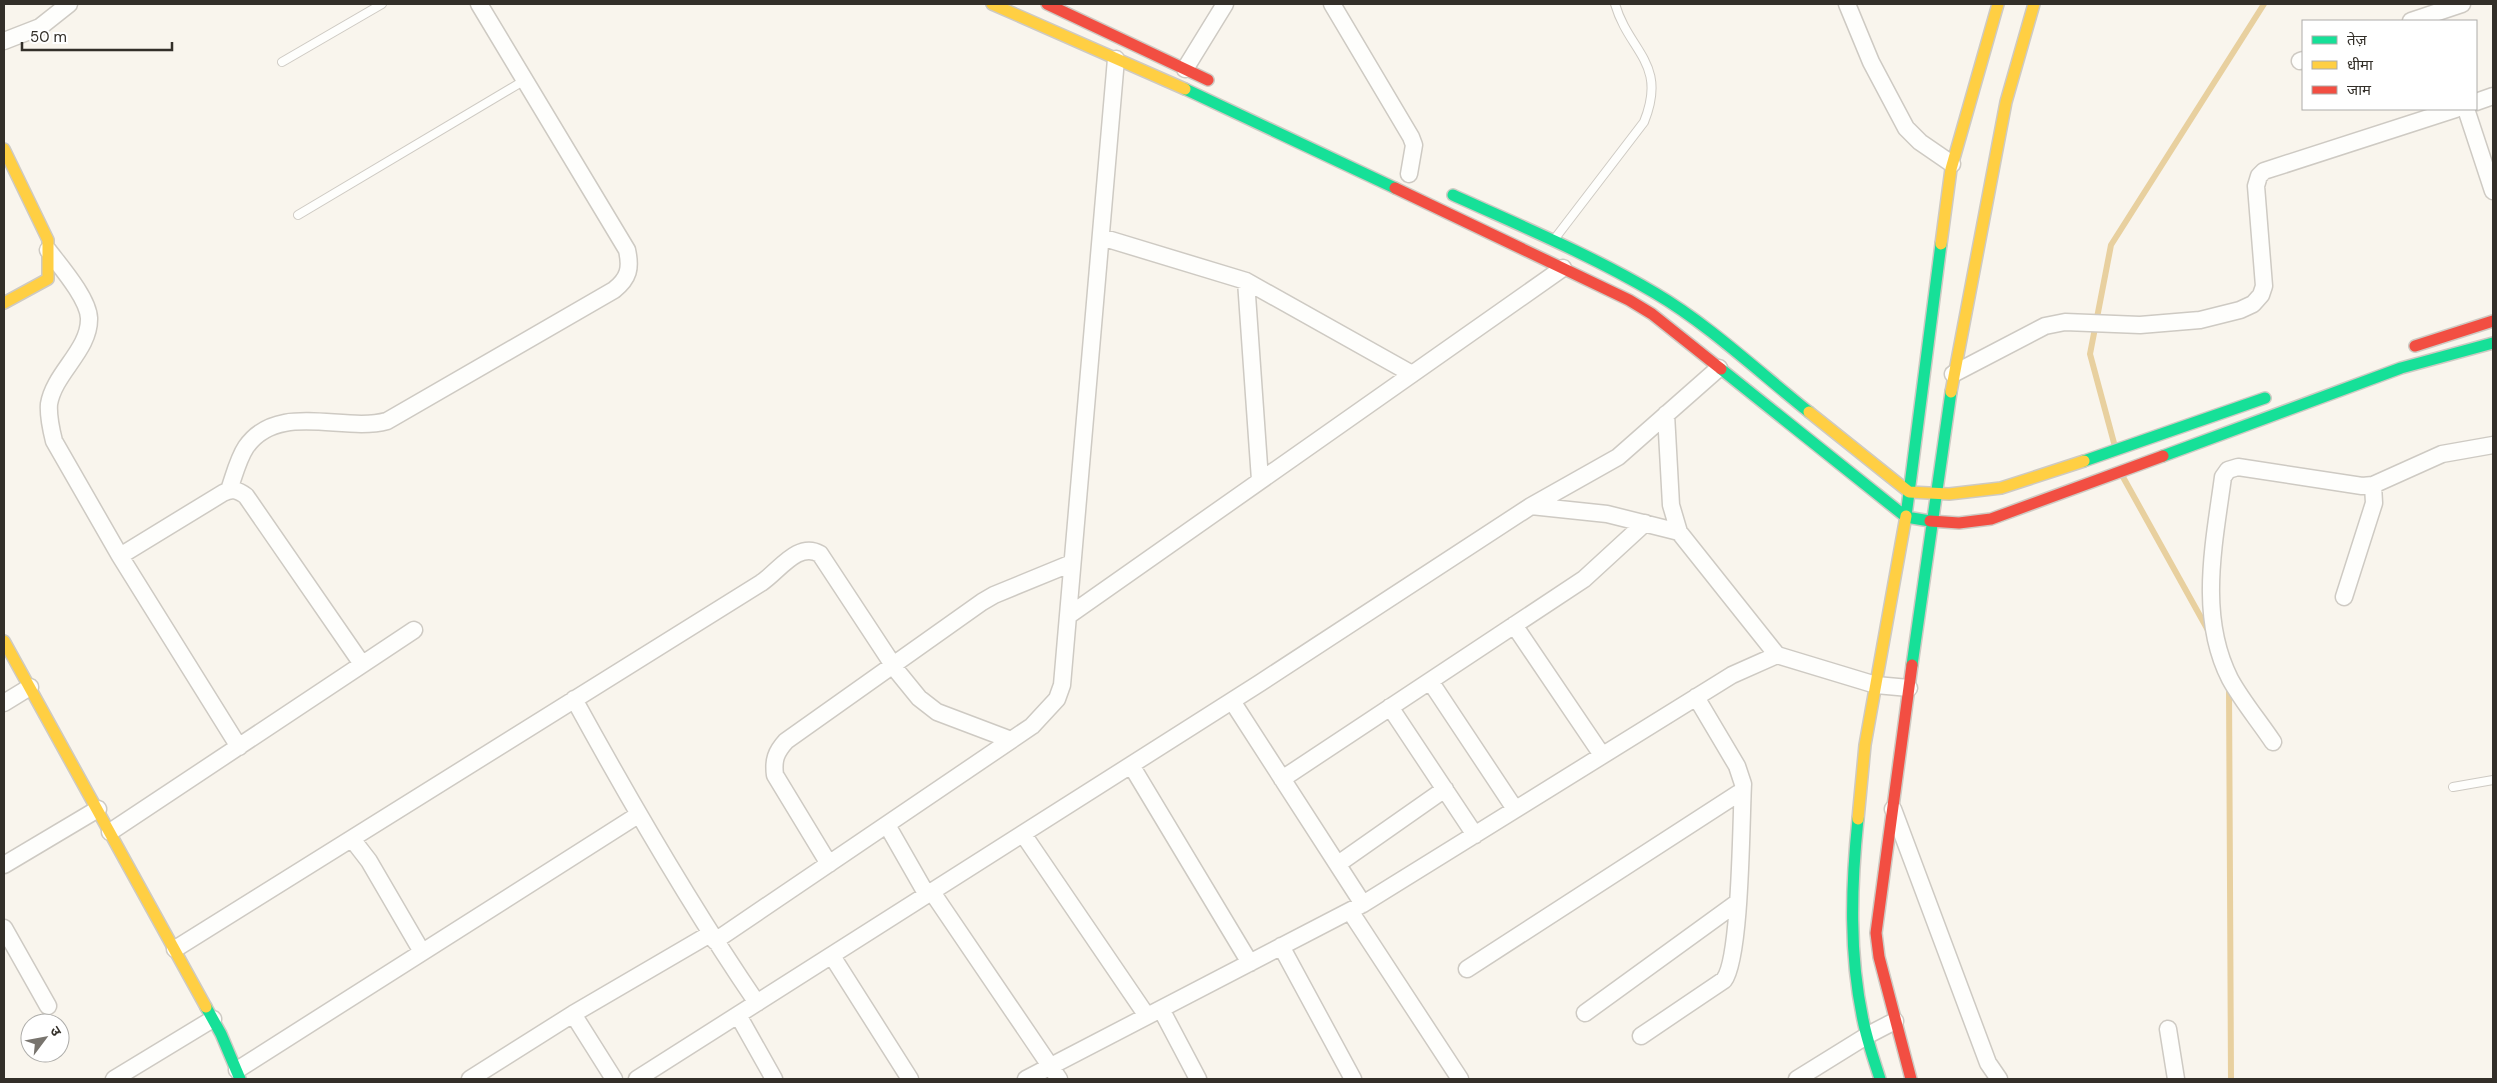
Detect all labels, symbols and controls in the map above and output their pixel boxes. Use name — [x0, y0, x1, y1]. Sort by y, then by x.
scale bar — [22, 20, 172, 52]
legend — [2302, 20, 2477, 110]
text: 50 m — [30, 27, 67, 47]
text: तेज़ — [2347, 30, 2368, 50]
text: धीमा — [2347, 55, 2374, 75]
text: जाम — [2347, 80, 2372, 100]
north arrow — [20, 1013, 70, 1063]
text: उ — [46, 1023, 66, 1040]

